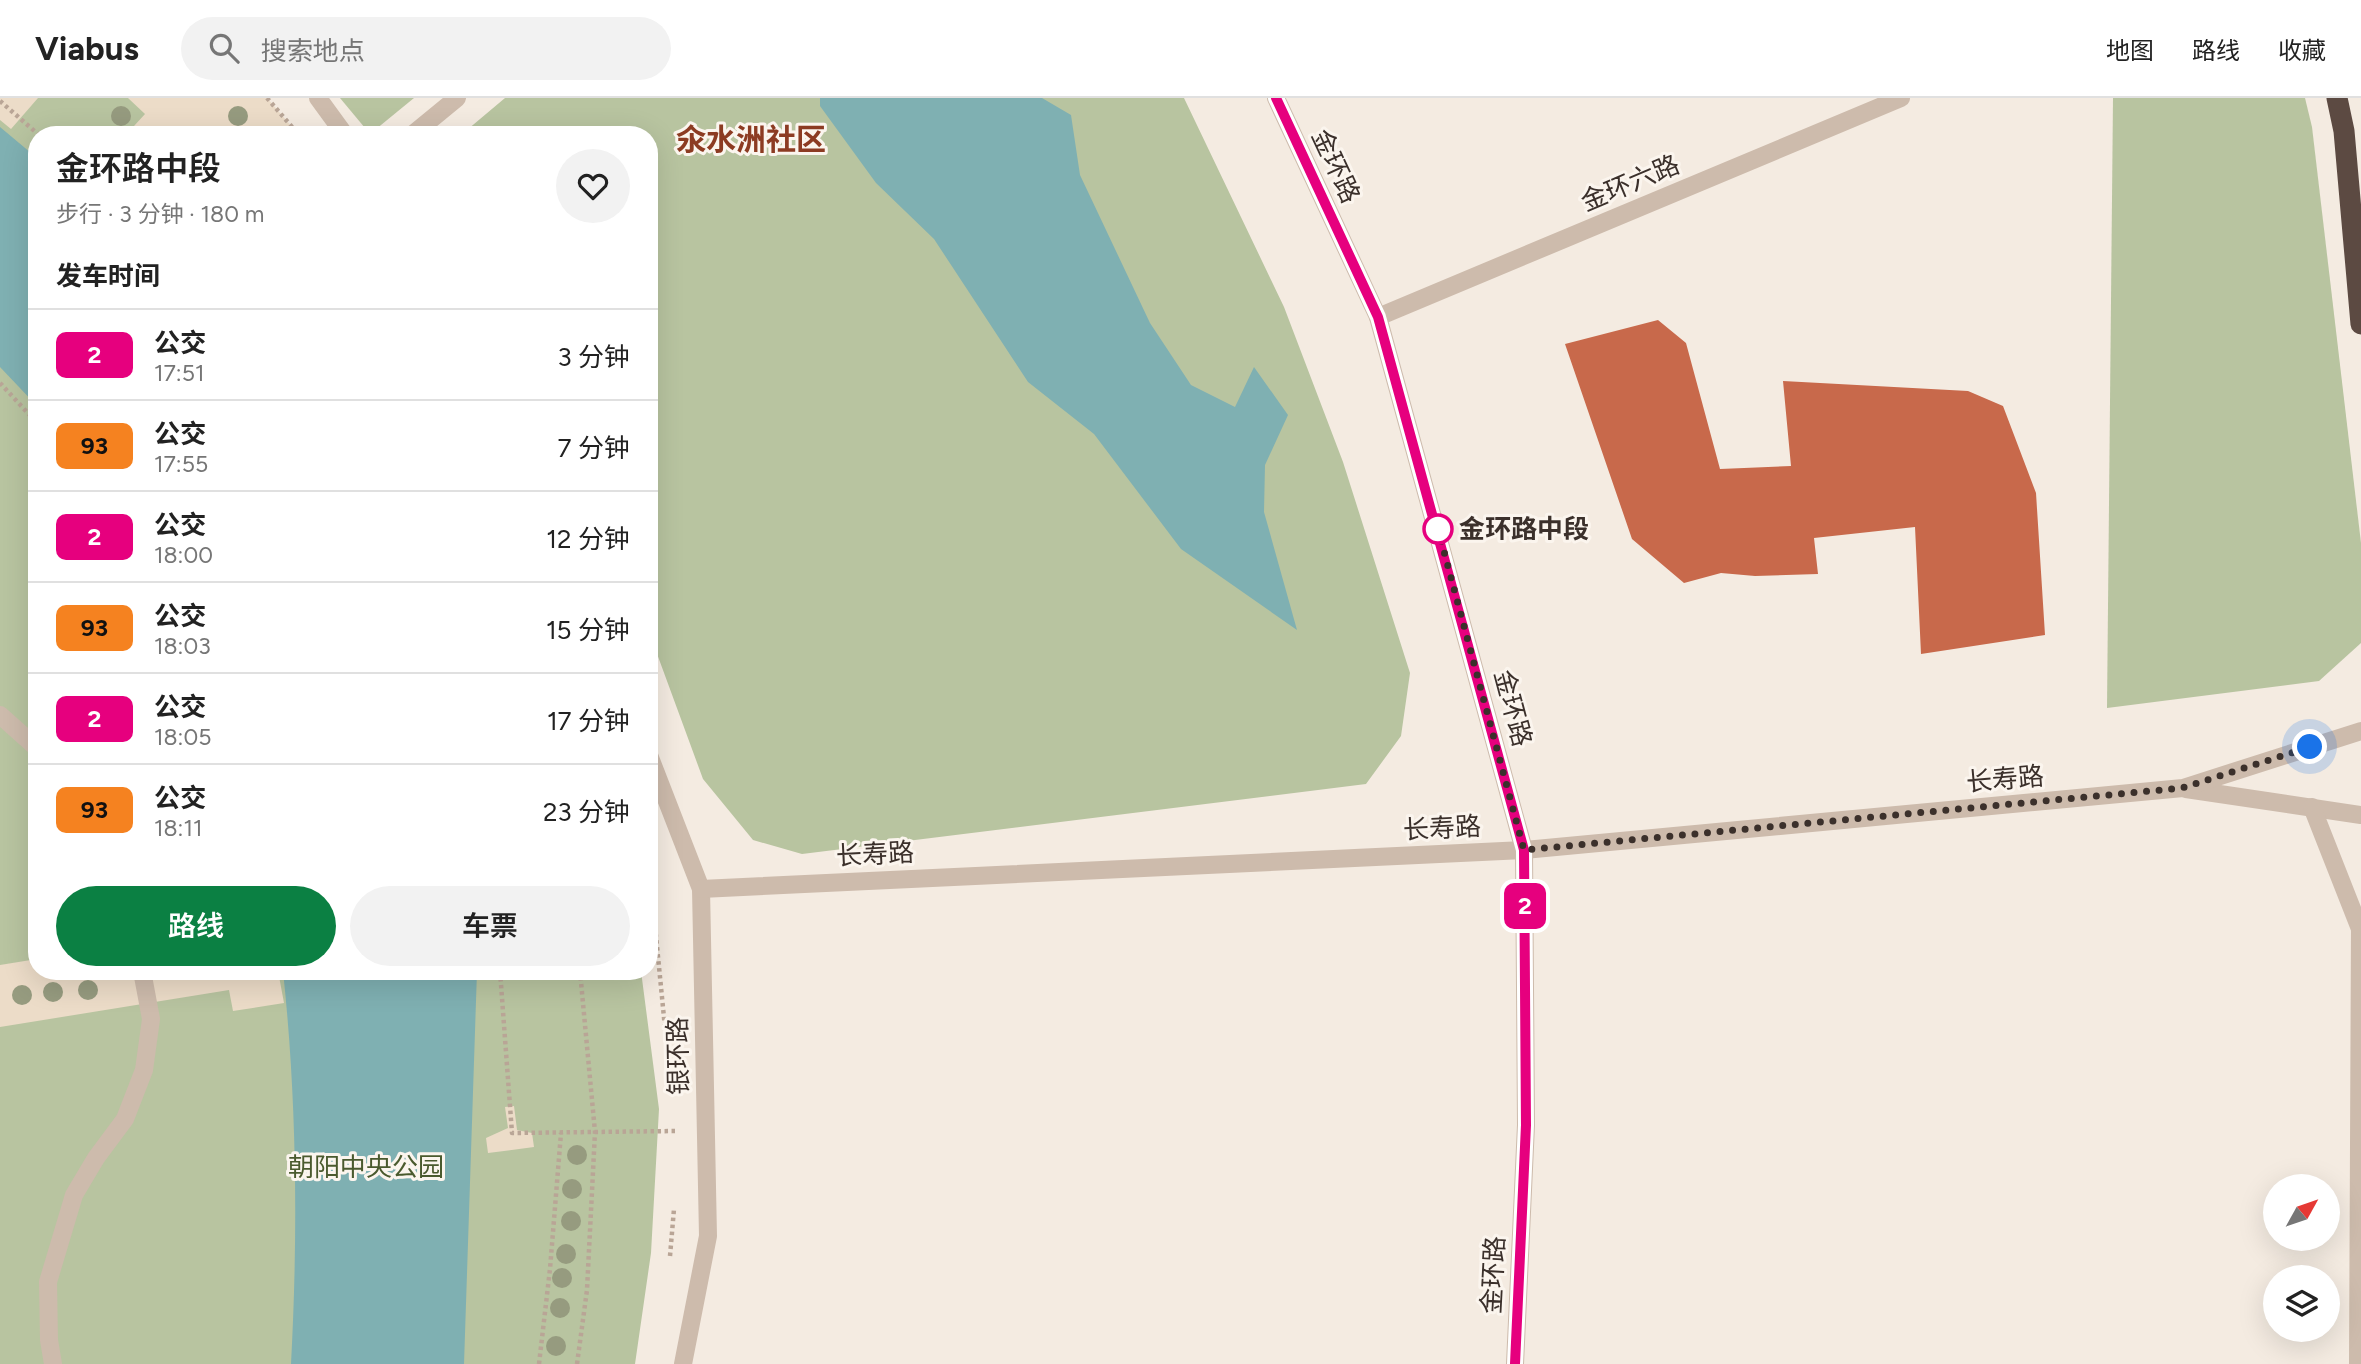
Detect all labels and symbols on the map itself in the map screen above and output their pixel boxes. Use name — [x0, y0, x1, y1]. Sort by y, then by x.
district label: 氽水洲社区 — [676, 121, 826, 158]
street label: 金环路 — [1305, 124, 1367, 208]
street label: 金环六路 — [1576, 148, 1684, 218]
place label: 金环路中段 — [1459, 513, 1589, 545]
marker: 金环路中段 — [1423, 514, 1453, 544]
street label: 金环路 — [1487, 666, 1539, 750]
your location — [2292, 729, 2327, 764]
street label: 长寿路 — [1965, 760, 2045, 798]
street label: 长寿路 — [1402, 810, 1482, 846]
street label: 长寿路 — [835, 836, 915, 872]
line badge: 2 — [1502, 883, 1548, 929]
street label: 银环路 — [661, 1017, 695, 1095]
park label: 朝阳中央公园 — [288, 1151, 444, 1183]
north arrow — [2263, 1174, 2340, 1251]
street label: 金环路 — [1475, 1235, 1511, 1315]

